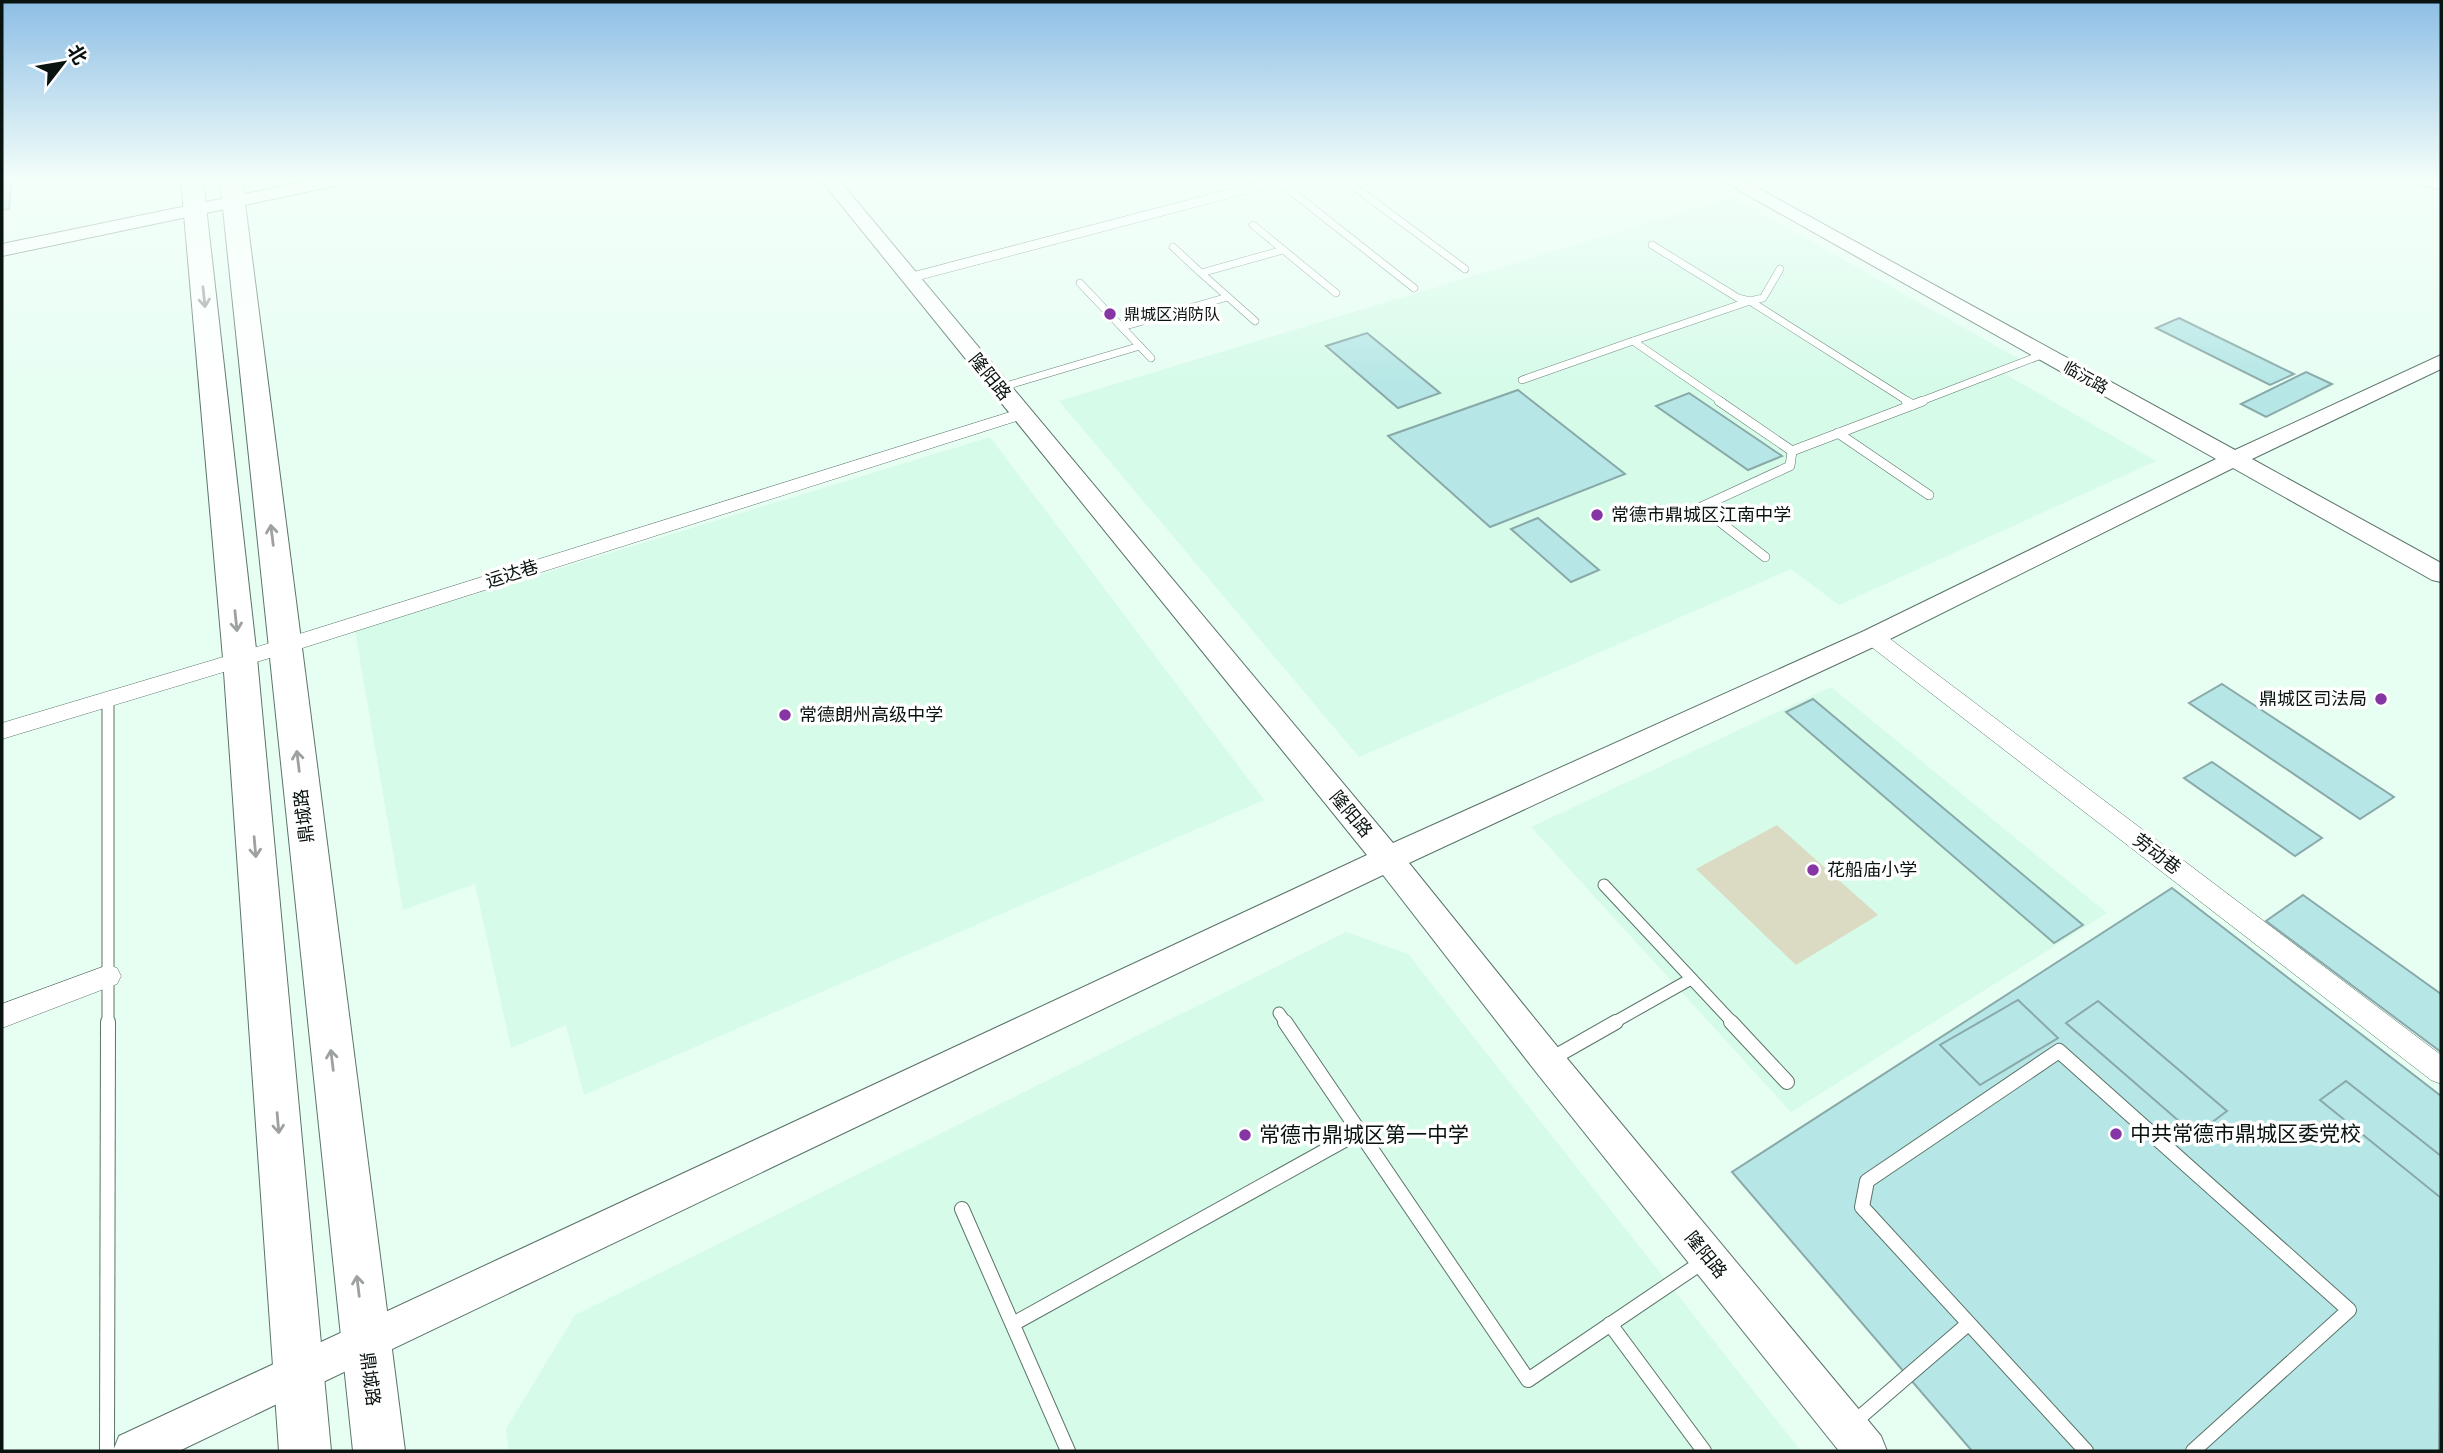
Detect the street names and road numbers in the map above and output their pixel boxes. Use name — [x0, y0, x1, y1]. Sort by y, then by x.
street label: 隆阳路 — [965, 349, 1016, 404]
street label: 临沅路 — [2060, 357, 2111, 397]
street label: 运达巷 — [483, 556, 541, 591]
street label: 隆阳路 — [1326, 786, 1377, 841]
street label: 鼎城路 — [290, 788, 317, 844]
street label: 劳动巷 — [2129, 829, 2185, 878]
street label: 隆阳路 — [1681, 1227, 1732, 1282]
street label: 鼎城路 — [357, 1351, 384, 1407]

